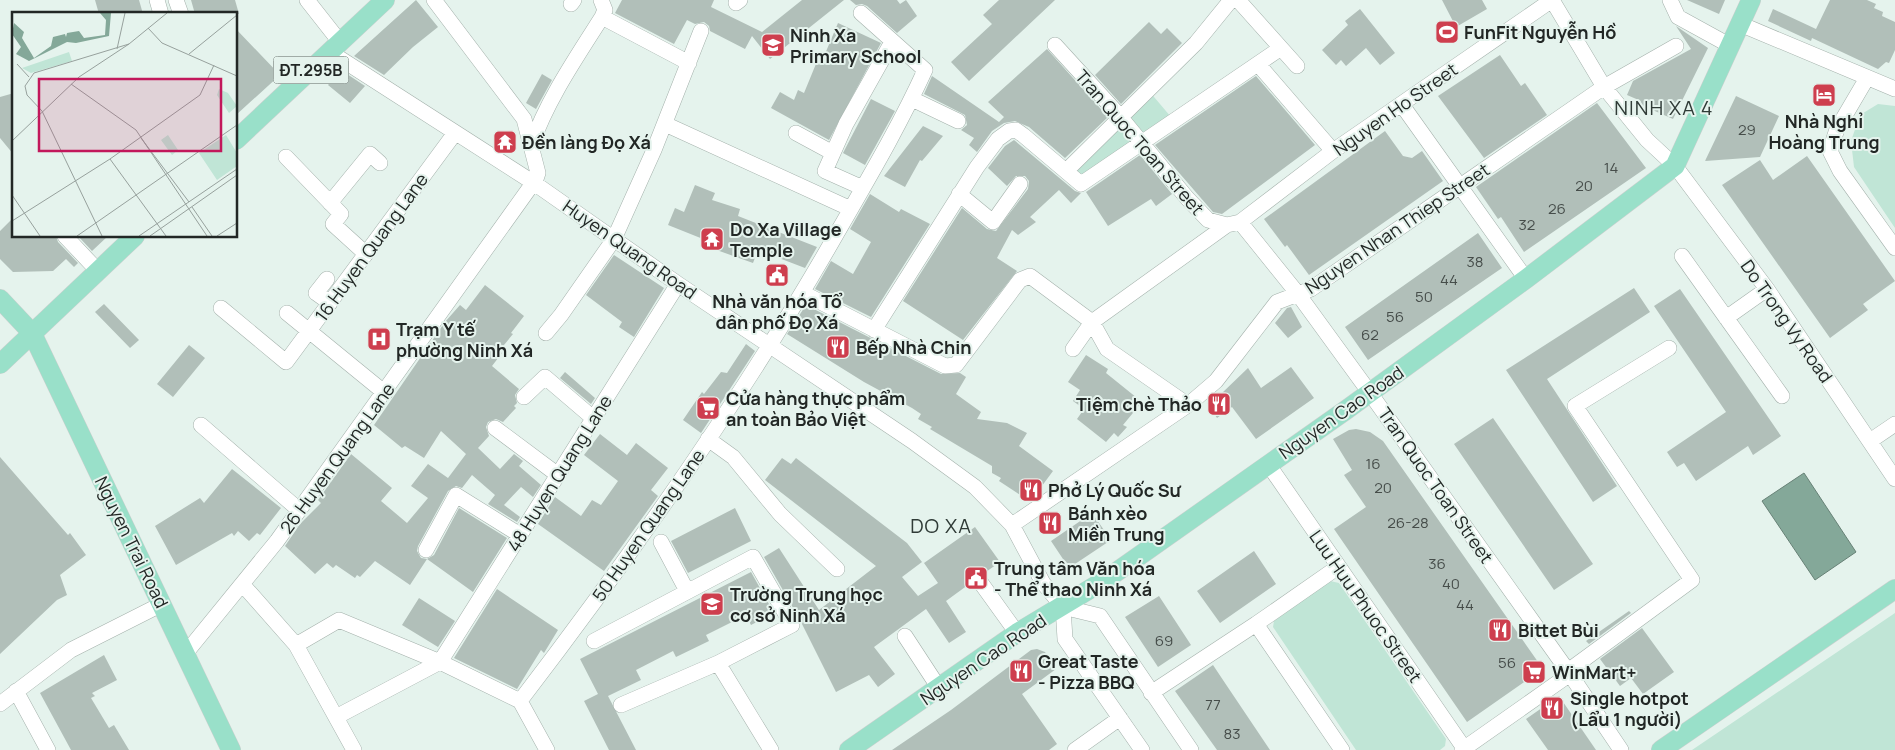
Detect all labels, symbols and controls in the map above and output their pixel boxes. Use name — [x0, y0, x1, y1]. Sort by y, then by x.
inset map — [12, 12, 238, 238]
sports icon: FunFit Nguyễn Hồ — [1434, 19, 1460, 45]
place label: FunFit Nguyễn Hồ — [1464, 20, 1616, 44]
place label: Ninh Xa Primary School — [790, 23, 922, 68]
school or university icon: Ninh Xa Primary School — [760, 32, 786, 58]
road number: ĐT.295B — [274, 56, 348, 84]
street label: Nguyen Ho Street — [1328, 57, 1462, 161]
street label: Tran Quoc Toan Street — [1070, 64, 1210, 220]
hotel icon: Nhà Nghỉ Hoàng Trung — [1811, 82, 1837, 108]
district label: NINH XA 4 — [1614, 94, 1714, 121]
place label: Nhà Nghỉ Hoàng Trung — [1768, 109, 1880, 154]
house number: 29 — [1738, 119, 1756, 140]
temple icon: Đền làng Đọ Xá — [492, 129, 518, 155]
place label: Đền làng Đọ Xá — [522, 130, 651, 154]
street label: Nguyen Nhan Thiep Street — [1300, 157, 1494, 299]
house number: 14 — [1604, 157, 1618, 178]
street label: 16 Huyen Quang Lane — [309, 168, 433, 326]
house number: 20 — [1575, 175, 1593, 196]
street label: Huyen Quang Road — [558, 194, 702, 304]
house number: 26 — [1548, 198, 1566, 219]
house number: 32 — [1519, 214, 1535, 235]
place label: Do Xa Village Temple — [730, 217, 842, 262]
temple icon: Do Xa Village Temple — [699, 226, 725, 252]
house number: 38 — [1466, 251, 1484, 272]
street label: Do Trong Vy Road — [1736, 255, 1838, 387]
public building icon: Nhà văn hóa Tổ dân phố Đọ Xá — [764, 262, 790, 288]
house number: 44 — [1440, 269, 1458, 290]
house number: 50 — [1415, 286, 1433, 307]
place label: Nhà văn hóa Tổ dân phố Đọ Xá — [712, 289, 843, 334]
house number: 56 — [1386, 306, 1404, 327]
place label: Trạm Y tế phường Ninh Xá — [396, 317, 533, 362]
house number: 62 — [1361, 324, 1379, 345]
hospital icon: Trạm Y tế phường Ninh Xá — [366, 326, 392, 352]
restaurant icon: Bếp Nhà Chin — [825, 334, 851, 360]
place label: Bếp Nhà Chin — [856, 335, 972, 359]
street label: Nguyen Cao Road — [1274, 360, 1408, 464]
street label: 26 Huyen Quang Lane — [274, 378, 400, 538]
place label: Cửa hàng thực phẩm an toàn Bảo Việt — [726, 386, 905, 431]
street label: 48 Huyen Quang Lane — [501, 390, 617, 556]
restaurant icon: Tiệm chè Thảo — [1206, 391, 1232, 417]
place label: Tiệm chè Thảo — [1076, 392, 1202, 416]
supermarket icon: Cửa hàng thực phẩm an toàn Bảo Việt — [695, 395, 721, 421]
street label: Tran Quoc Toan Street — [1373, 402, 1499, 568]
street label: 50 Huyen Quang Lane — [586, 444, 710, 606]
house number: 16 — [1365, 453, 1381, 474]
street label: Nguyen Trai Road — [90, 472, 174, 612]
restaurant icon: Phở Lý Quốc Sư — [1018, 477, 1044, 503]
house number: 20 — [1374, 477, 1392, 498]
place label: Phở Lý Quốc Sư — [1048, 478, 1182, 502]
place label: Bánh xèo Miền Trung — [1068, 501, 1165, 546]
restaurant icon: Bánh xèo Miền Trung — [1037, 510, 1063, 536]
district label: DO XA — [910, 512, 972, 539]
house number: 26-28 — [1387, 512, 1429, 533]
street label: Luu Huu Phuoc Street — [1304, 525, 1428, 687]
house number: 36 — [1428, 553, 1446, 574]
place label: Trung tâm Văn hóa - Thể thao Ninh Xá — [994, 556, 1155, 601]
public building icon: Trung tâm Văn hóa - Thể thao Ninh Xá — [963, 565, 989, 591]
house number: 40 — [1442, 573, 1460, 594]
place label: Trường Trung học cơ sở Ninh Xá — [730, 582, 883, 627]
school or university icon: Trường Trung học cơ sở Ninh Xá — [699, 591, 725, 617]
house number: 44 — [1456, 594, 1474, 615]
street label: Nguyen Cao Road — [915, 608, 1051, 710]
restaurant icon: Bittet Bùi — [1487, 617, 1513, 643]
place label: Bittet Bùi — [1518, 618, 1599, 642]
house number: 69 — [1155, 630, 1173, 651]
place label: Great Taste - Pizza BBQ — [1038, 649, 1139, 694]
house number: 56 — [1498, 652, 1516, 673]
restaurant icon: Great Taste - Pizza BBQ — [1008, 658, 1034, 684]
supermarket icon: WinMart+ — [1521, 659, 1547, 685]
place label: WinMart+ — [1552, 660, 1637, 684]
place label: Single hotpot (Lẩu 1 người) — [1570, 686, 1689, 731]
house number: 77 — [1205, 694, 1221, 715]
restaurant icon: Single hotpot (Lẩu 1 người) — [1539, 695, 1565, 721]
house number: 83 — [1223, 723, 1241, 744]

